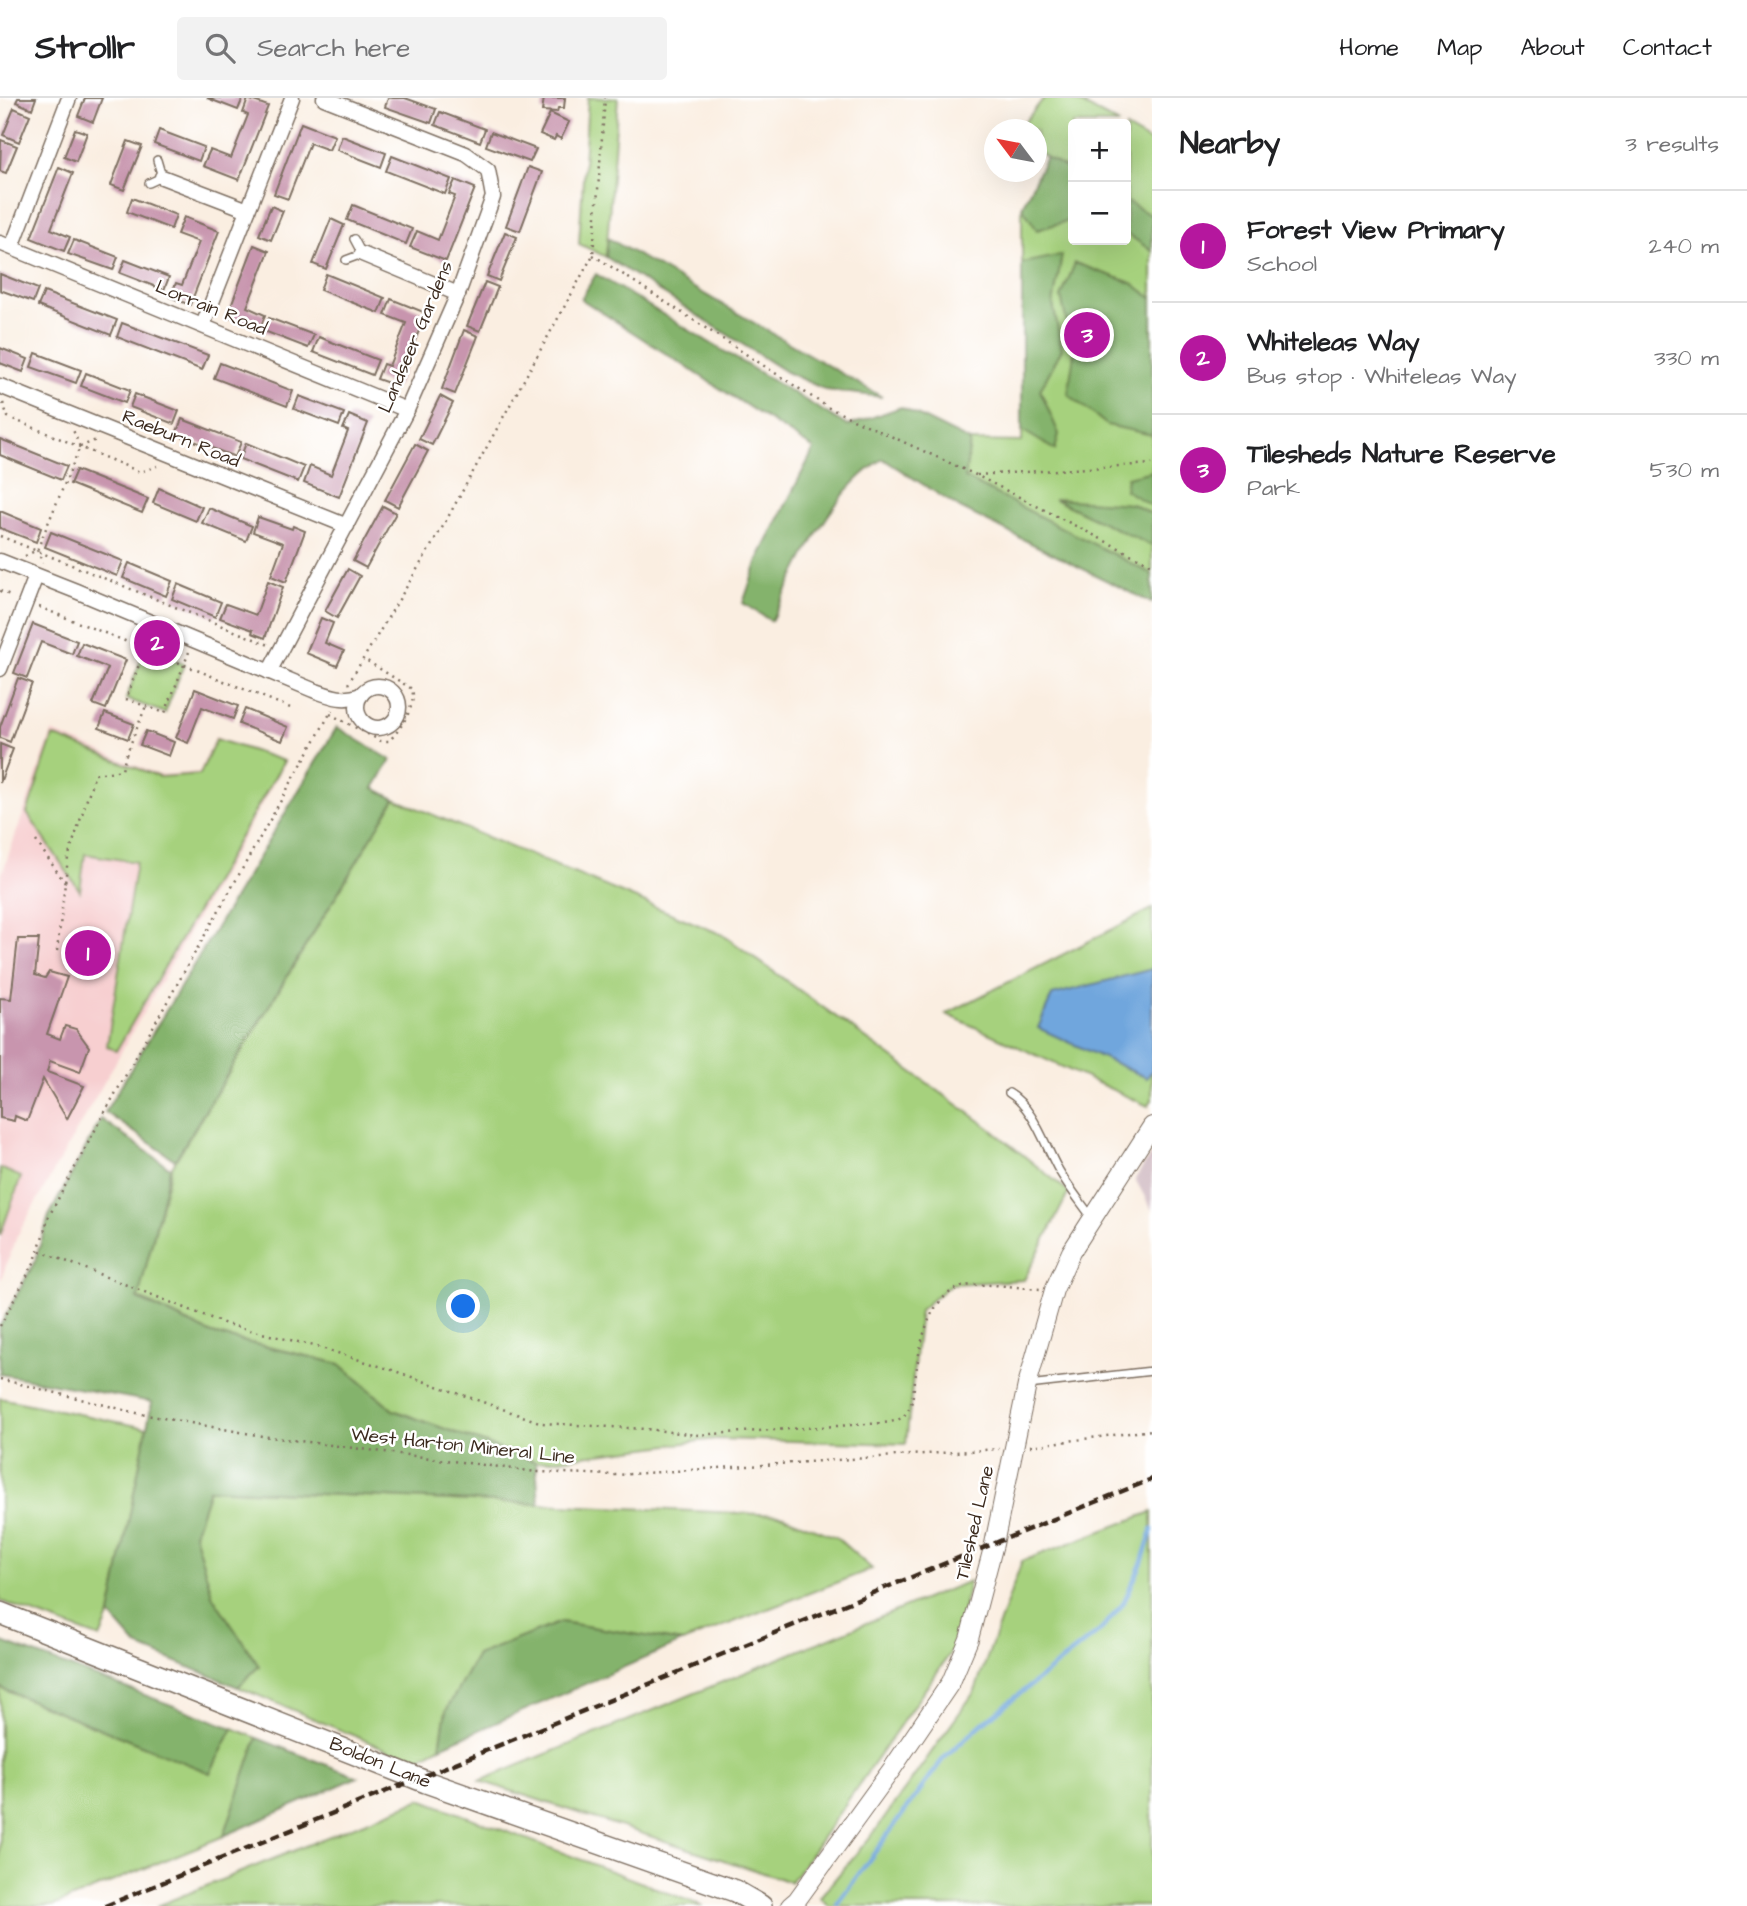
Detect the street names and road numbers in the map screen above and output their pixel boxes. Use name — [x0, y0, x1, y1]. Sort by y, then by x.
street label: Landseer Gardens — [372, 257, 460, 417]
street label: Lorrain Road — [151, 273, 271, 343]
street label: Raeburn Road — [118, 403, 244, 475]
street label: West Harton Mineral Line — [350, 1421, 576, 1471]
street label: Tileshed Lane — [949, 1463, 1001, 1583]
street label: Boldon Lane — [325, 1730, 435, 1796]

